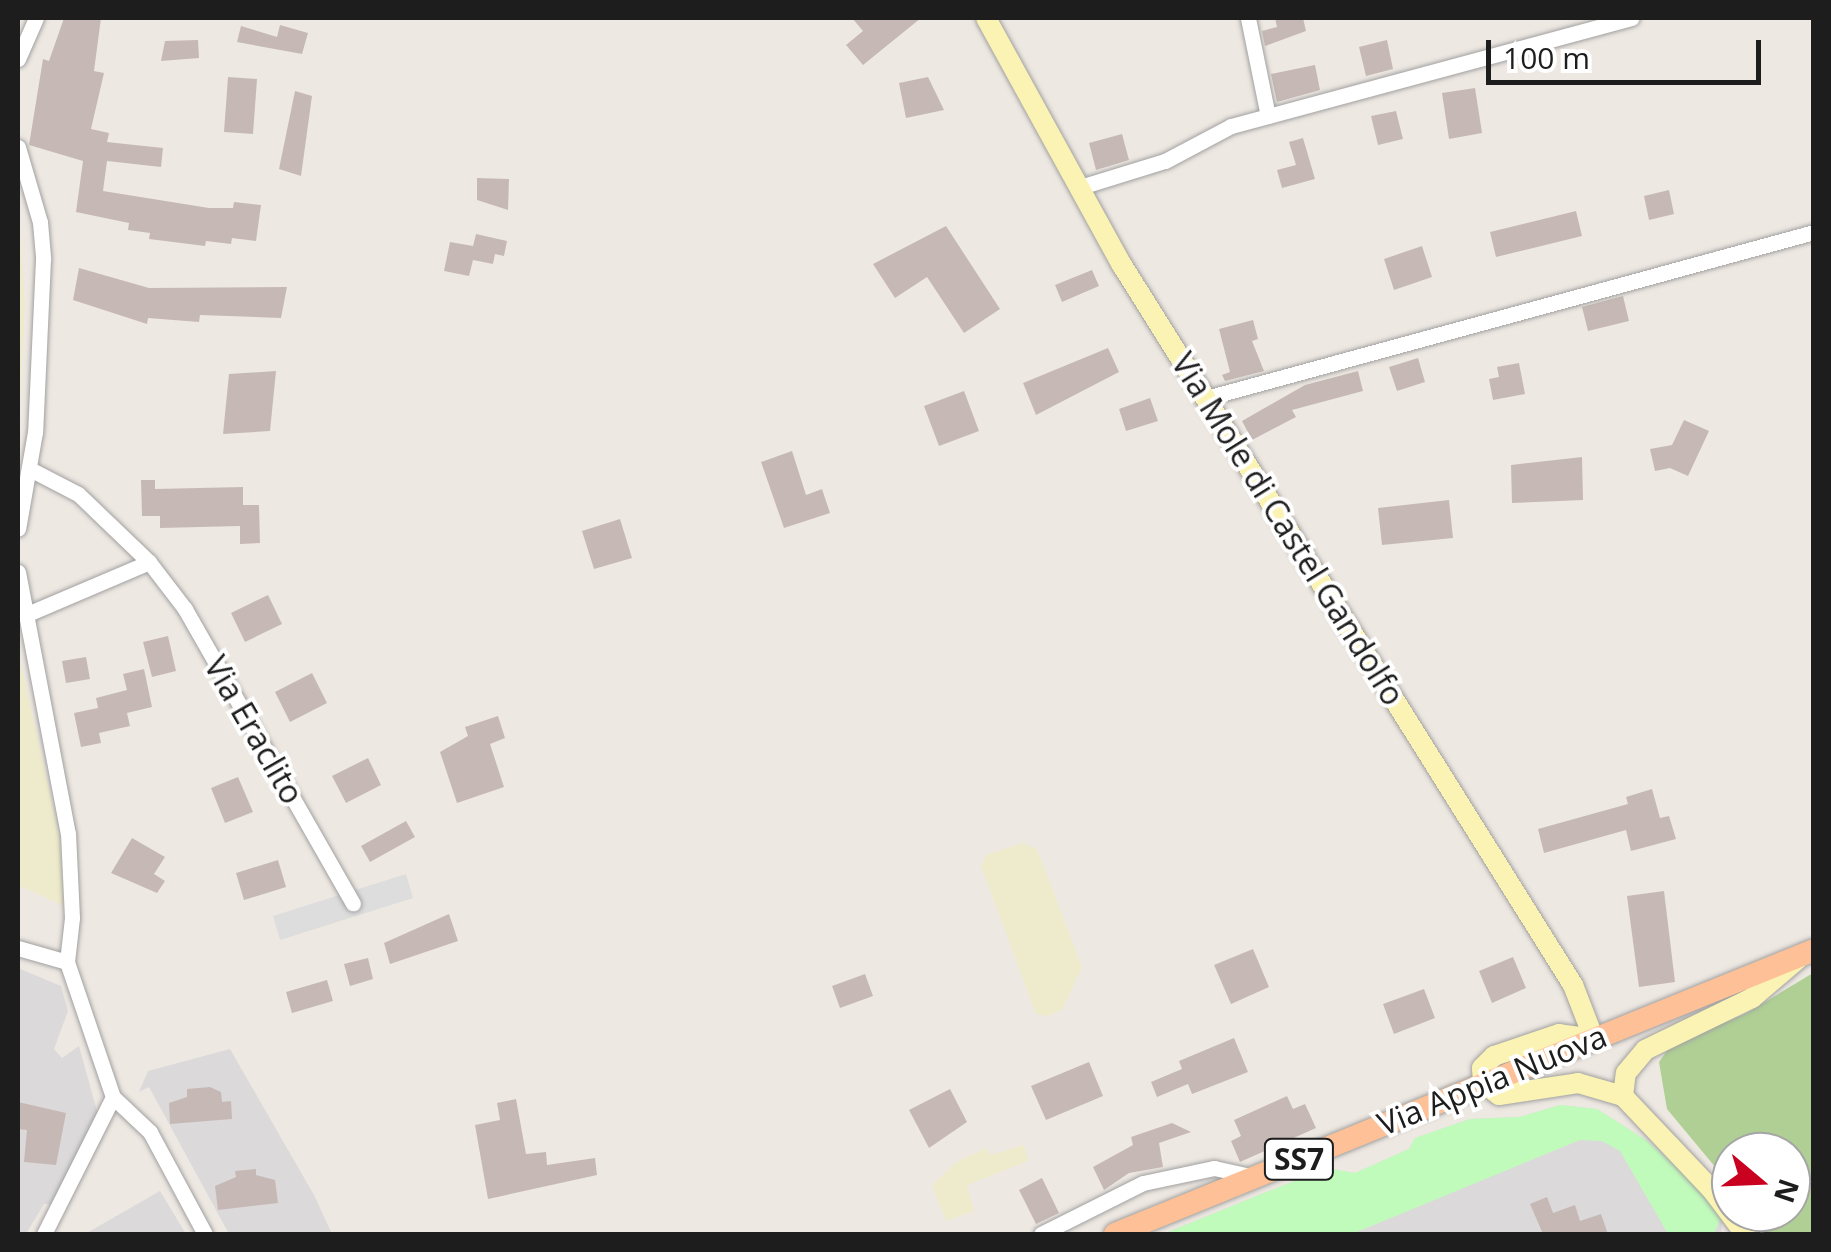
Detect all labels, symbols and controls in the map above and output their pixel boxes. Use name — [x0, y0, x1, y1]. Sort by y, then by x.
scale bar — [1491, 20, 1766, 82]
text: 100 m — [1503, 37, 1590, 78]
street label: Via Mole di Castel Gandolfo — [1164, 346, 1412, 712]
street label: Via Eraclito — [196, 649, 312, 811]
street label: Via Appia Nuova — [1372, 1017, 1612, 1143]
north arrow — [1711, 1132, 1811, 1232]
road number: SS7 — [1262, 1134, 1336, 1184]
text: N — [1766, 1174, 1809, 1208]

